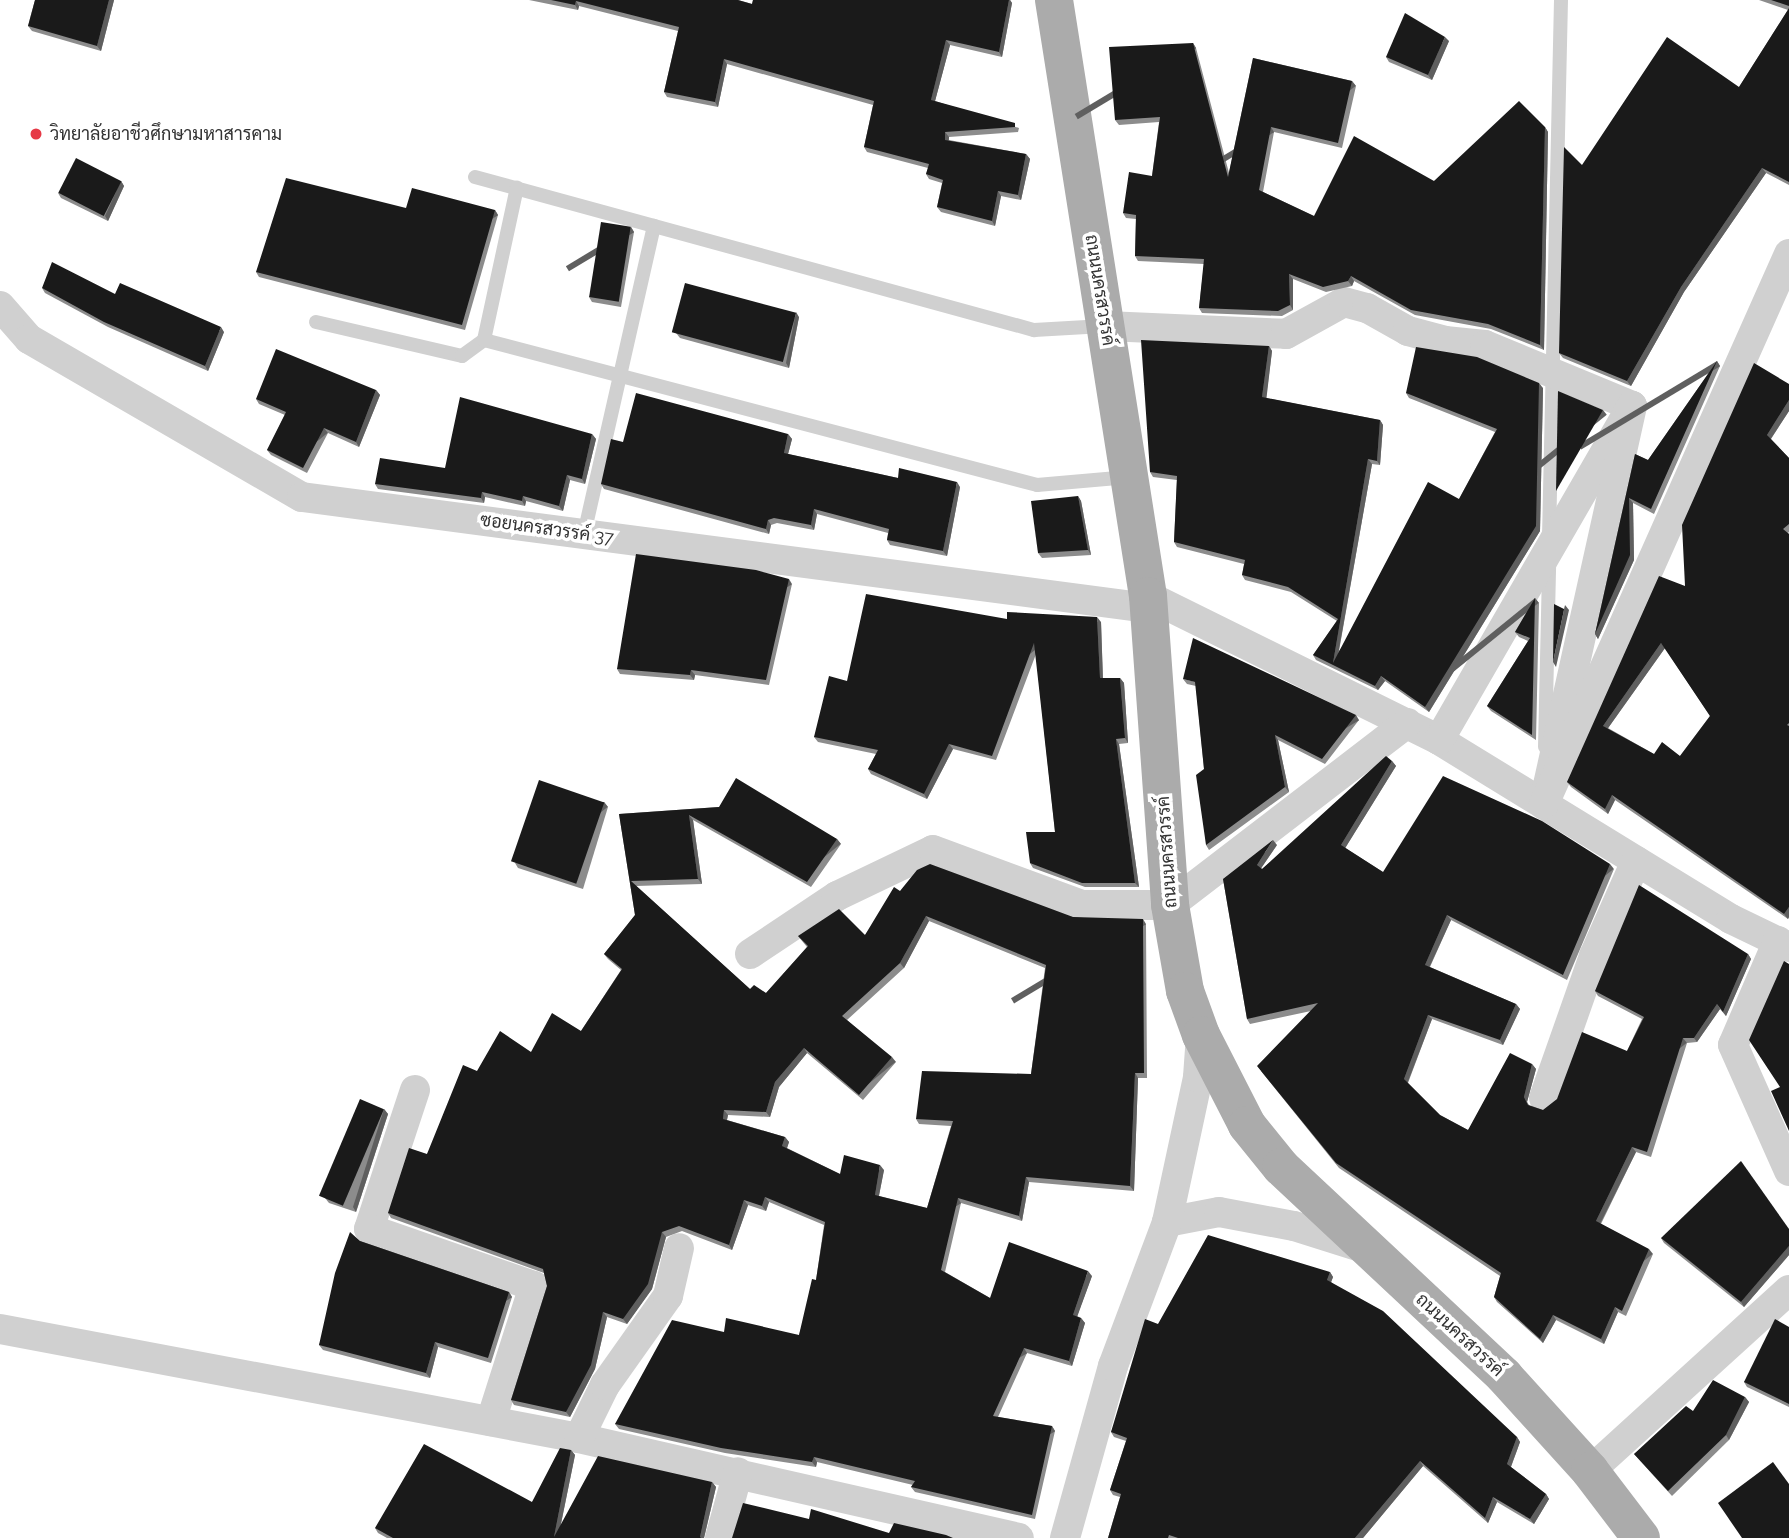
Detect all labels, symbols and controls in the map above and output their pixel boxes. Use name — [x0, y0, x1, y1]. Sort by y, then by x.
place label: วิทยาลัยอาชีวศึกษามหาสารคาม — [50, 123, 282, 145]
marker: วิทยาลัยอาชีวศึกษามหาสารคาม — [28, 126, 44, 142]
street label: ถนนนครสวรรค์ — [1081, 233, 1119, 347]
street label: ซอยนครสวรรค์ 37 — [479, 509, 615, 549]
street label: ถนนนครสวรรค์ — [1152, 795, 1182, 909]
street label: ถนนนครสวรรค์ — [1412, 1289, 1508, 1381]

